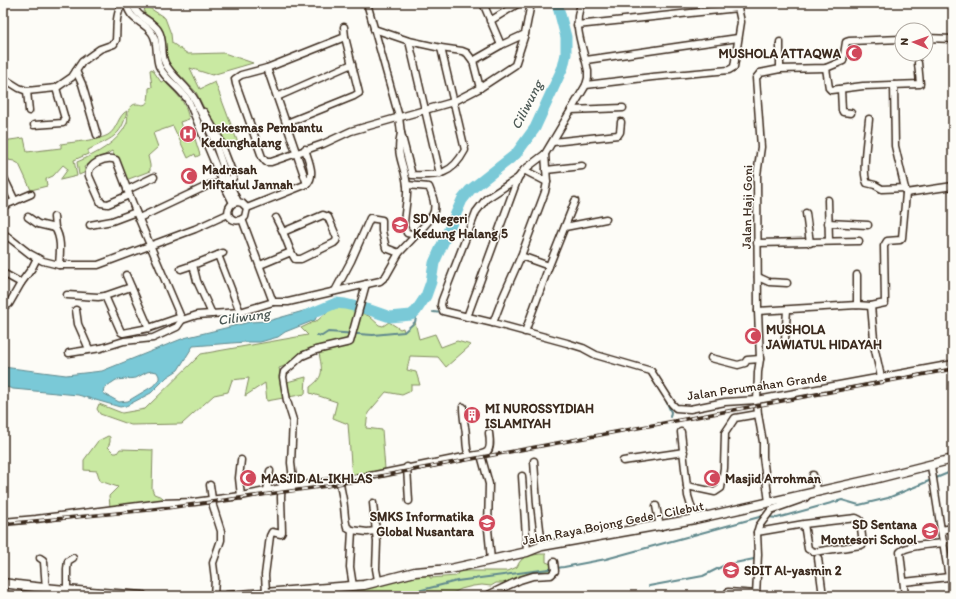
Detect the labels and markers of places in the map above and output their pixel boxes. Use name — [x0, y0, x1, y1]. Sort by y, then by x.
mosque icon: MUSHOLA ATTAQWA — [844, 43, 864, 63]
place label: MUSHOLA ATTAQWA — [719, 46, 842, 61]
place label: Puskesmas Pembantu Kedunghalang — [201, 120, 324, 151]
hospital icon: Puskesmas Pembantu Kedunghalang — [178, 124, 198, 144]
place label: Madrasah Miftahul Jannah — [202, 162, 293, 192]
mosque icon: Madrasah Miftahul Jannah — [179, 166, 199, 186]
place label: SD Negeri Kedung Halang 5 — [413, 211, 508, 242]
school or university icon: SD Negeri Kedung Halang 5 — [390, 215, 410, 235]
place label: MUSHOLA JAWIATUL HIDAYAH — [765, 322, 882, 352]
mosque icon: MUSHOLA JAWIATUL HIDAYAH — [743, 326, 763, 346]
place label: MI NUROSSYIDIAH ISLAMIYAH — [485, 401, 594, 431]
building icon: MI NUROSSYIDIAH ISLAMIYAH — [462, 405, 482, 425]
mosque icon: MASJID AL-IKHLAS — [238, 468, 258, 488]
mosque icon: Masjid Arrohman — [702, 468, 722, 488]
place label: MASJID AL-IKHLAS — [261, 471, 373, 486]
place label: Masjid Arrohman — [725, 471, 822, 487]
place label: SMKS Informatika Global Nusantara — [370, 509, 474, 539]
school or university icon: SMKS Informatika Global Nusantara — [477, 513, 497, 533]
place label: SD Sentana Montesori School — [821, 517, 917, 547]
school or university icon: SD Sentana Montesori School — [920, 521, 940, 541]
school or university icon: SDIT Al-yasmin 2 — [721, 560, 741, 580]
place label: SDIT Al-yasmin 2 — [744, 563, 842, 579]

